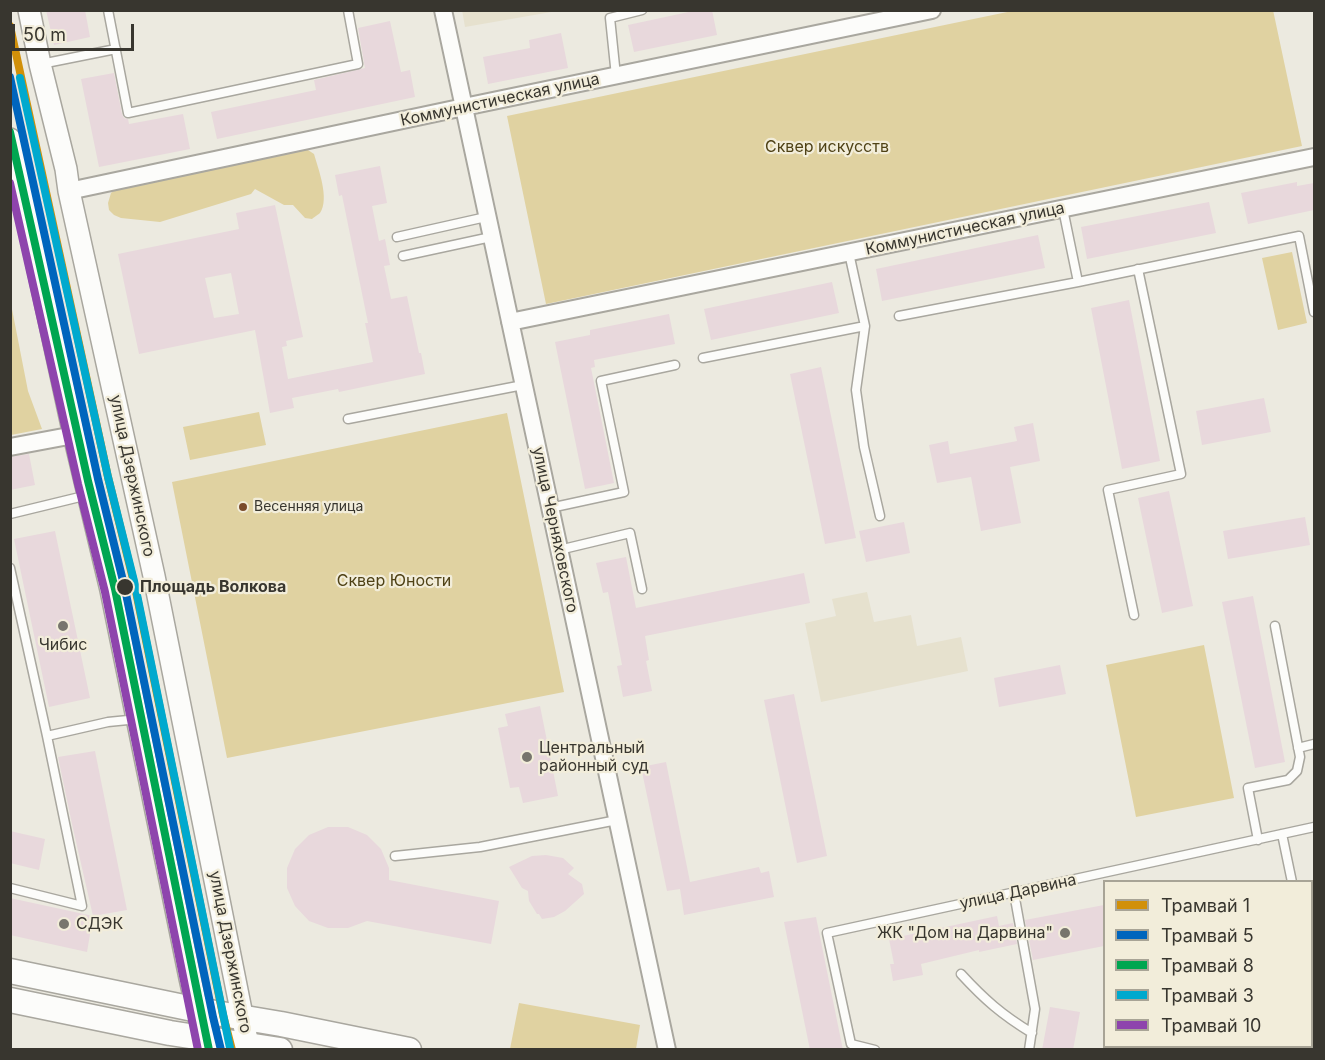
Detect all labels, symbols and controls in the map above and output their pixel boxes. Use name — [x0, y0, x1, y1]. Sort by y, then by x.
scale bar — [15, 12, 136, 50]
text: 50 m — [23, 24, 66, 45]
street label: Коммунистическая улица — [399, 70, 601, 130]
park label: Сквер искусств — [765, 137, 889, 157]
street label: Коммунистическая улица — [864, 199, 1066, 259]
street label: улица Дзержинского — [105, 393, 159, 559]
street label: улица Черняховского — [528, 445, 582, 615]
place label: Весенняя улица — [254, 499, 363, 515]
marker: Весенняя улица — [237, 501, 249, 513]
park label: Сквер Юности — [337, 571, 451, 591]
marker: Площадь Волкова — [115, 577, 135, 597]
place label: Площадь Волкова — [140, 577, 286, 597]
marker: Чибис — [56, 619, 70, 633]
place label: Чибис — [39, 635, 87, 655]
place label: Центральный районный суд — [539, 738, 649, 776]
marker: Центральный районный суд — [520, 750, 534, 764]
street label: улица Дзержинского — [205, 869, 255, 1035]
street label: улица Дарвина — [958, 870, 1078, 914]
legend — [1103, 880, 1313, 1048]
text: Трамвай 1 — [1161, 895, 1250, 916]
place label: СДЭК — [76, 914, 123, 934]
marker: СДЭК — [57, 917, 71, 931]
place label: ЖК "Дом на Дарвина" — [877, 923, 1053, 943]
text: Трамвай 5 — [1161, 925, 1254, 946]
marker: ЖК "Дом на Дарвина" — [1058, 926, 1072, 940]
text: Трамвай 8 — [1161, 955, 1254, 976]
text: Трамвай 3 — [1161, 985, 1254, 1006]
text: Трамвай 10 — [1161, 1015, 1261, 1036]

